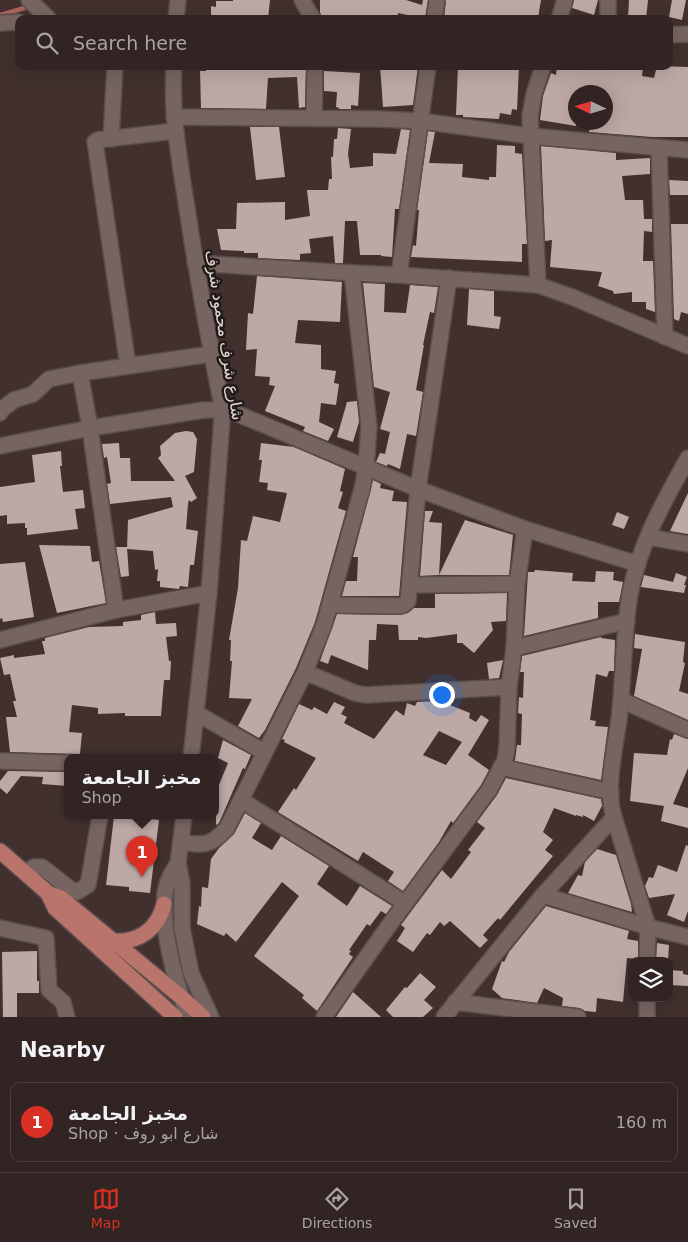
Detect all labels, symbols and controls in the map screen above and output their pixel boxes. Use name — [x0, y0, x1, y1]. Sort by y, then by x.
search box — [15, 15, 673, 70]
icon: search — [33, 29, 61, 57]
text: Search here — [73, 32, 187, 54]
north arrow — [568, 85, 613, 130]
street label: شارع شرف محمود شرف — [201, 249, 247, 422]
your location — [429, 682, 455, 708]
popup — [64, 754, 219, 819]
text: مخبز الجامعة — [81, 766, 202, 788]
text: Shop — [81, 788, 122, 807]
pin: 1 — [126, 836, 158, 877]
map controls — [628, 957, 673, 1002]
button: layers — [628, 957, 673, 1002]
text: Nearby — [20, 1038, 105, 1062]
text: مخبز الجامعة — [68, 1102, 188, 1124]
text: 1 — [31, 1113, 43, 1132]
text: 160 m — [616, 1113, 667, 1132]
text: Shop · شارع ابو روف — [68, 1124, 218, 1143]
tab: Map — [91, 1185, 120, 1231]
tab: Directions — [302, 1185, 372, 1231]
tab: Saved — [554, 1185, 597, 1231]

